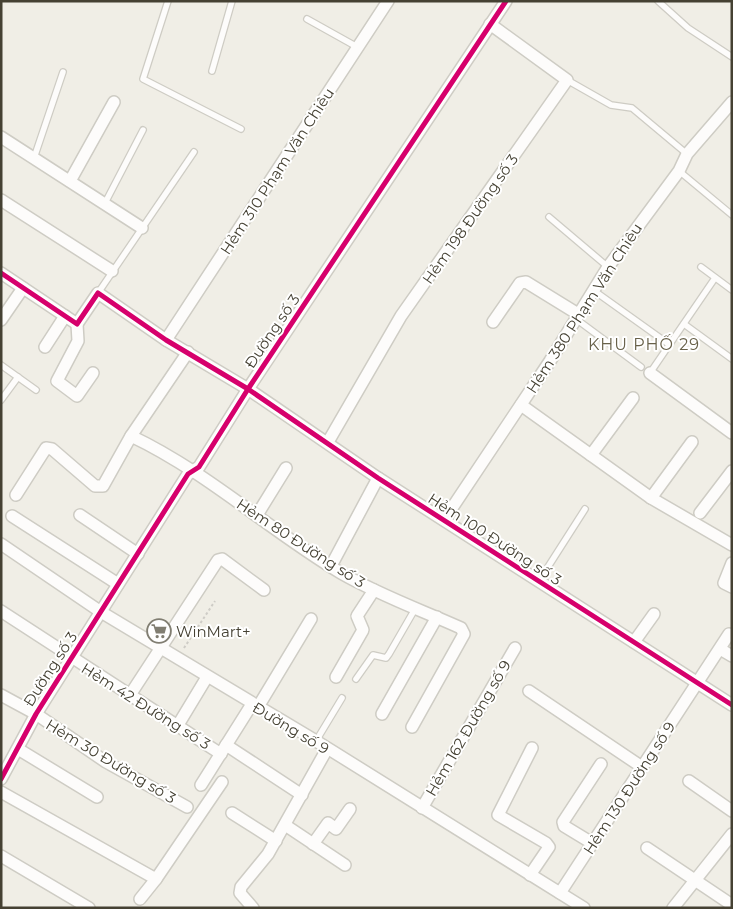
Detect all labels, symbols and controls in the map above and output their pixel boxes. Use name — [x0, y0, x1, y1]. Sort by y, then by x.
street label: Hẻm 310 Phạm Văn Chiêu — [216, 84, 338, 258]
street label: Hẻm 198 Đường số 3 — [418, 150, 522, 288]
street label: Hẻm 380 Phạm Văn Chiêu — [522, 219, 646, 397]
street label: Đường số 3 — [240, 290, 304, 372]
district label: KHU PHỐ 29 — [588, 334, 700, 354]
street label: Hẻm 100 Đường số 3 — [425, 489, 565, 589]
street label: Hẻm 80 Đường số 3 — [233, 494, 369, 592]
supermarket icon: WinMart+ — [146, 618, 172, 644]
place label: WinMart+ — [176, 622, 251, 641]
street label: Đường số 3 — [19, 628, 81, 710]
street label: Hẻm 162 Đường số 9 — [421, 657, 515, 799]
street label: Hẻm 42 Đường số 3 — [78, 659, 214, 753]
street label: Đường số 9 — [249, 698, 333, 758]
street label: Hẻm 30 Đường số 3 — [42, 715, 180, 807]
street label: Hẻm 130 Đường số 9 — [579, 718, 679, 858]

